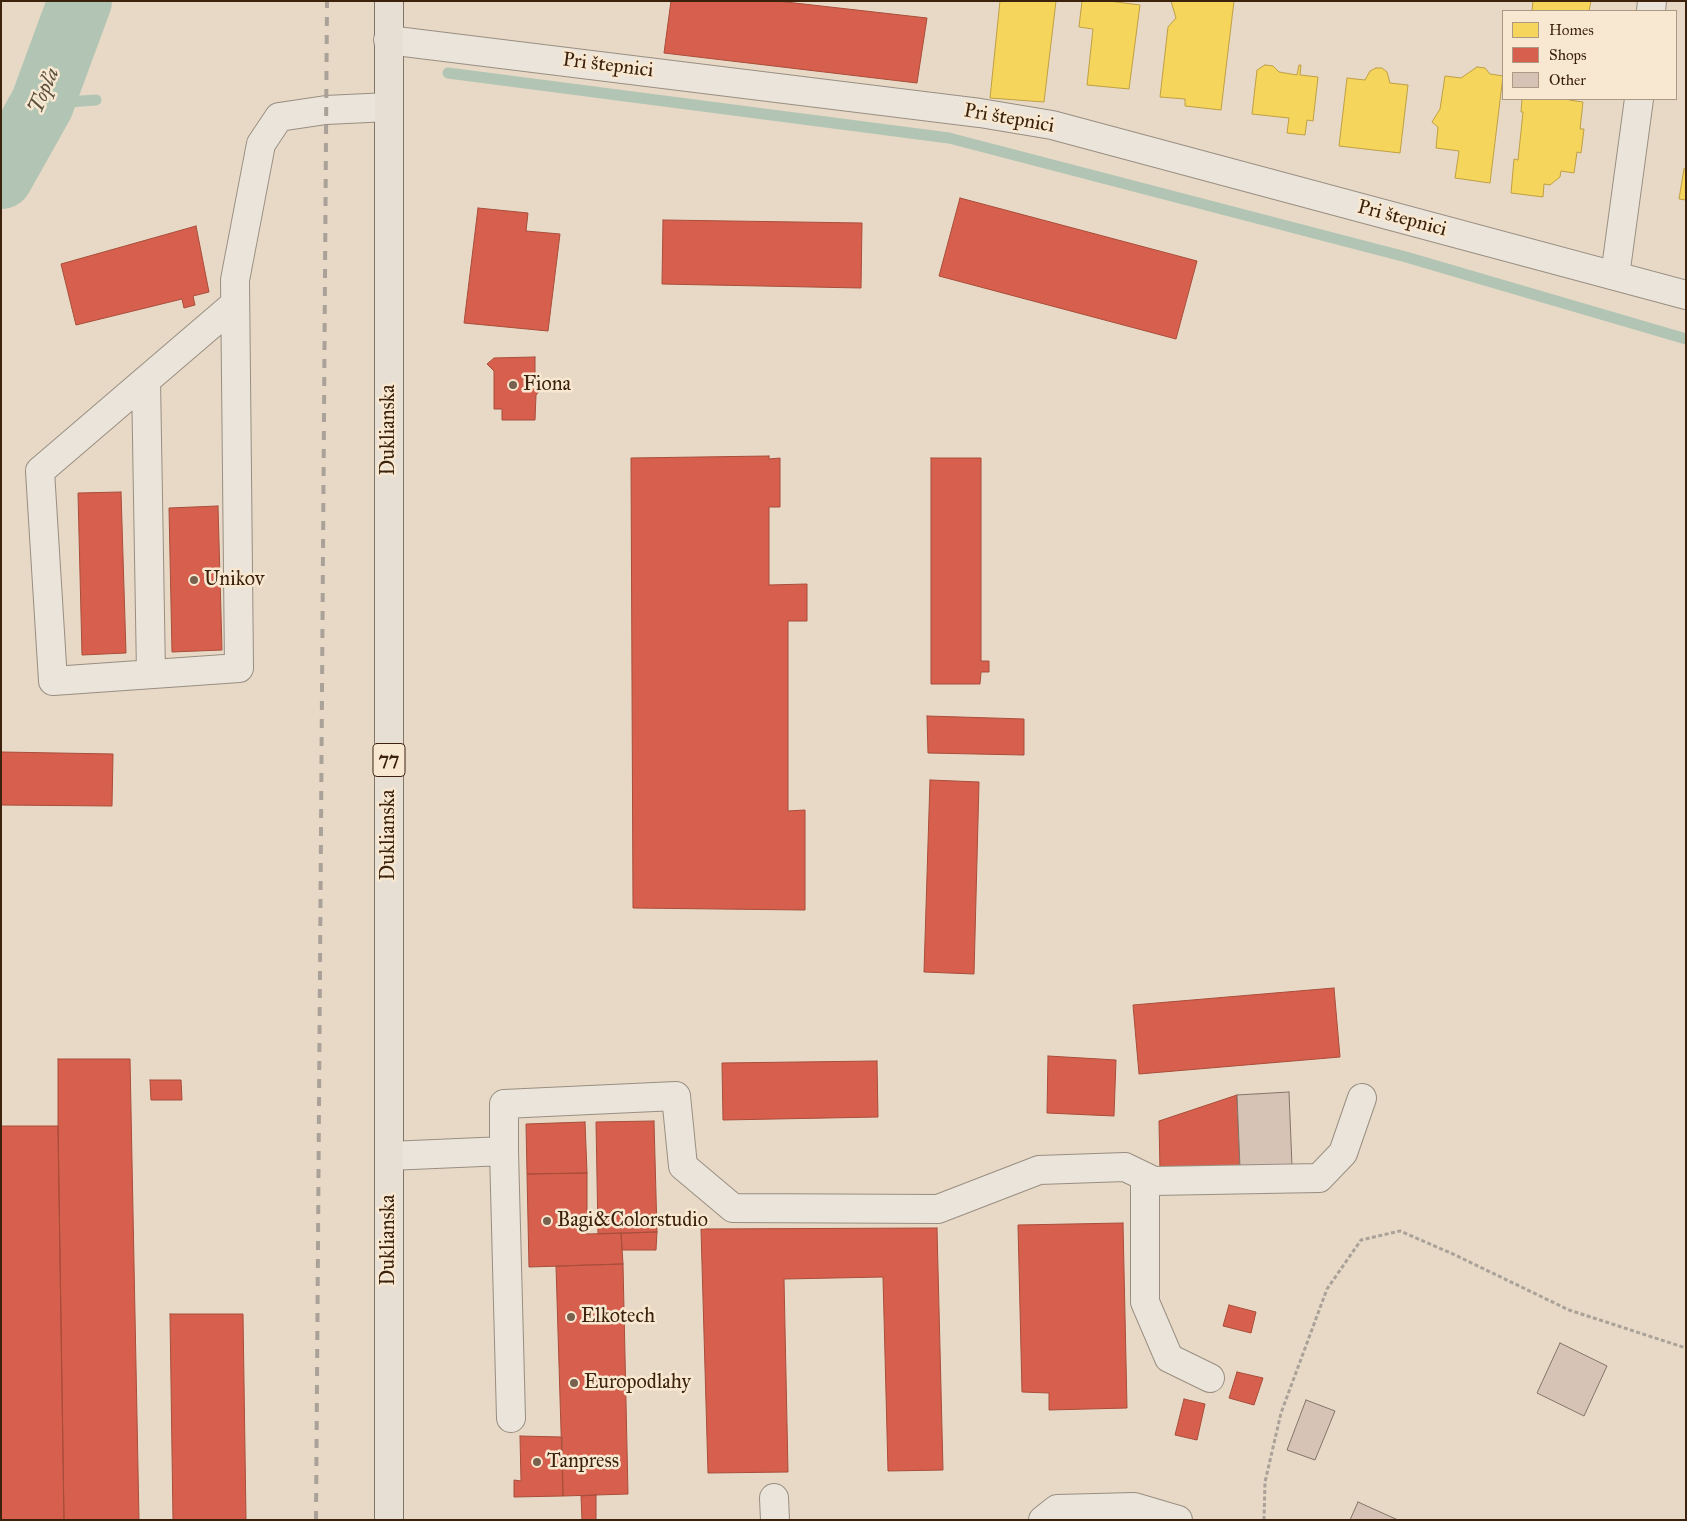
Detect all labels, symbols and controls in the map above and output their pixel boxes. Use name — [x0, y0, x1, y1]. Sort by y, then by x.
legend — [1502, 10, 1677, 100]
text: Homes — [1549, 21, 1594, 39]
text: Shops — [1549, 46, 1587, 64]
street label: Pri štepnici — [561, 49, 655, 83]
water label: Topľa — [24, 64, 66, 118]
text: Other — [1549, 71, 1586, 89]
street label: Pri štepnici — [962, 99, 1056, 139]
street label: Pri štepnici — [1355, 196, 1449, 242]
place label: Fiona — [523, 373, 571, 397]
marker: Fiona — [507, 379, 519, 391]
street label: Duklianska — [377, 385, 401, 475]
place label: Unikov — [204, 568, 264, 592]
marker: Unikov — [188, 574, 200, 586]
road number: 77 — [373, 744, 405, 776]
street label: Duklianska — [377, 790, 401, 880]
street label: Duklianska — [377, 1195, 401, 1285]
place label: Bagi&Colorstudio — [557, 1209, 708, 1233]
marker: Bagi&Colorstudio — [541, 1215, 553, 1227]
place label: Elkotech — [581, 1305, 655, 1329]
marker: Elkotech — [565, 1311, 577, 1323]
place label: Europodlahy — [584, 1371, 691, 1395]
marker: Europodlahy — [568, 1377, 580, 1389]
place label: Tanpress — [547, 1450, 619, 1474]
marker: Tanpress — [531, 1456, 543, 1468]

